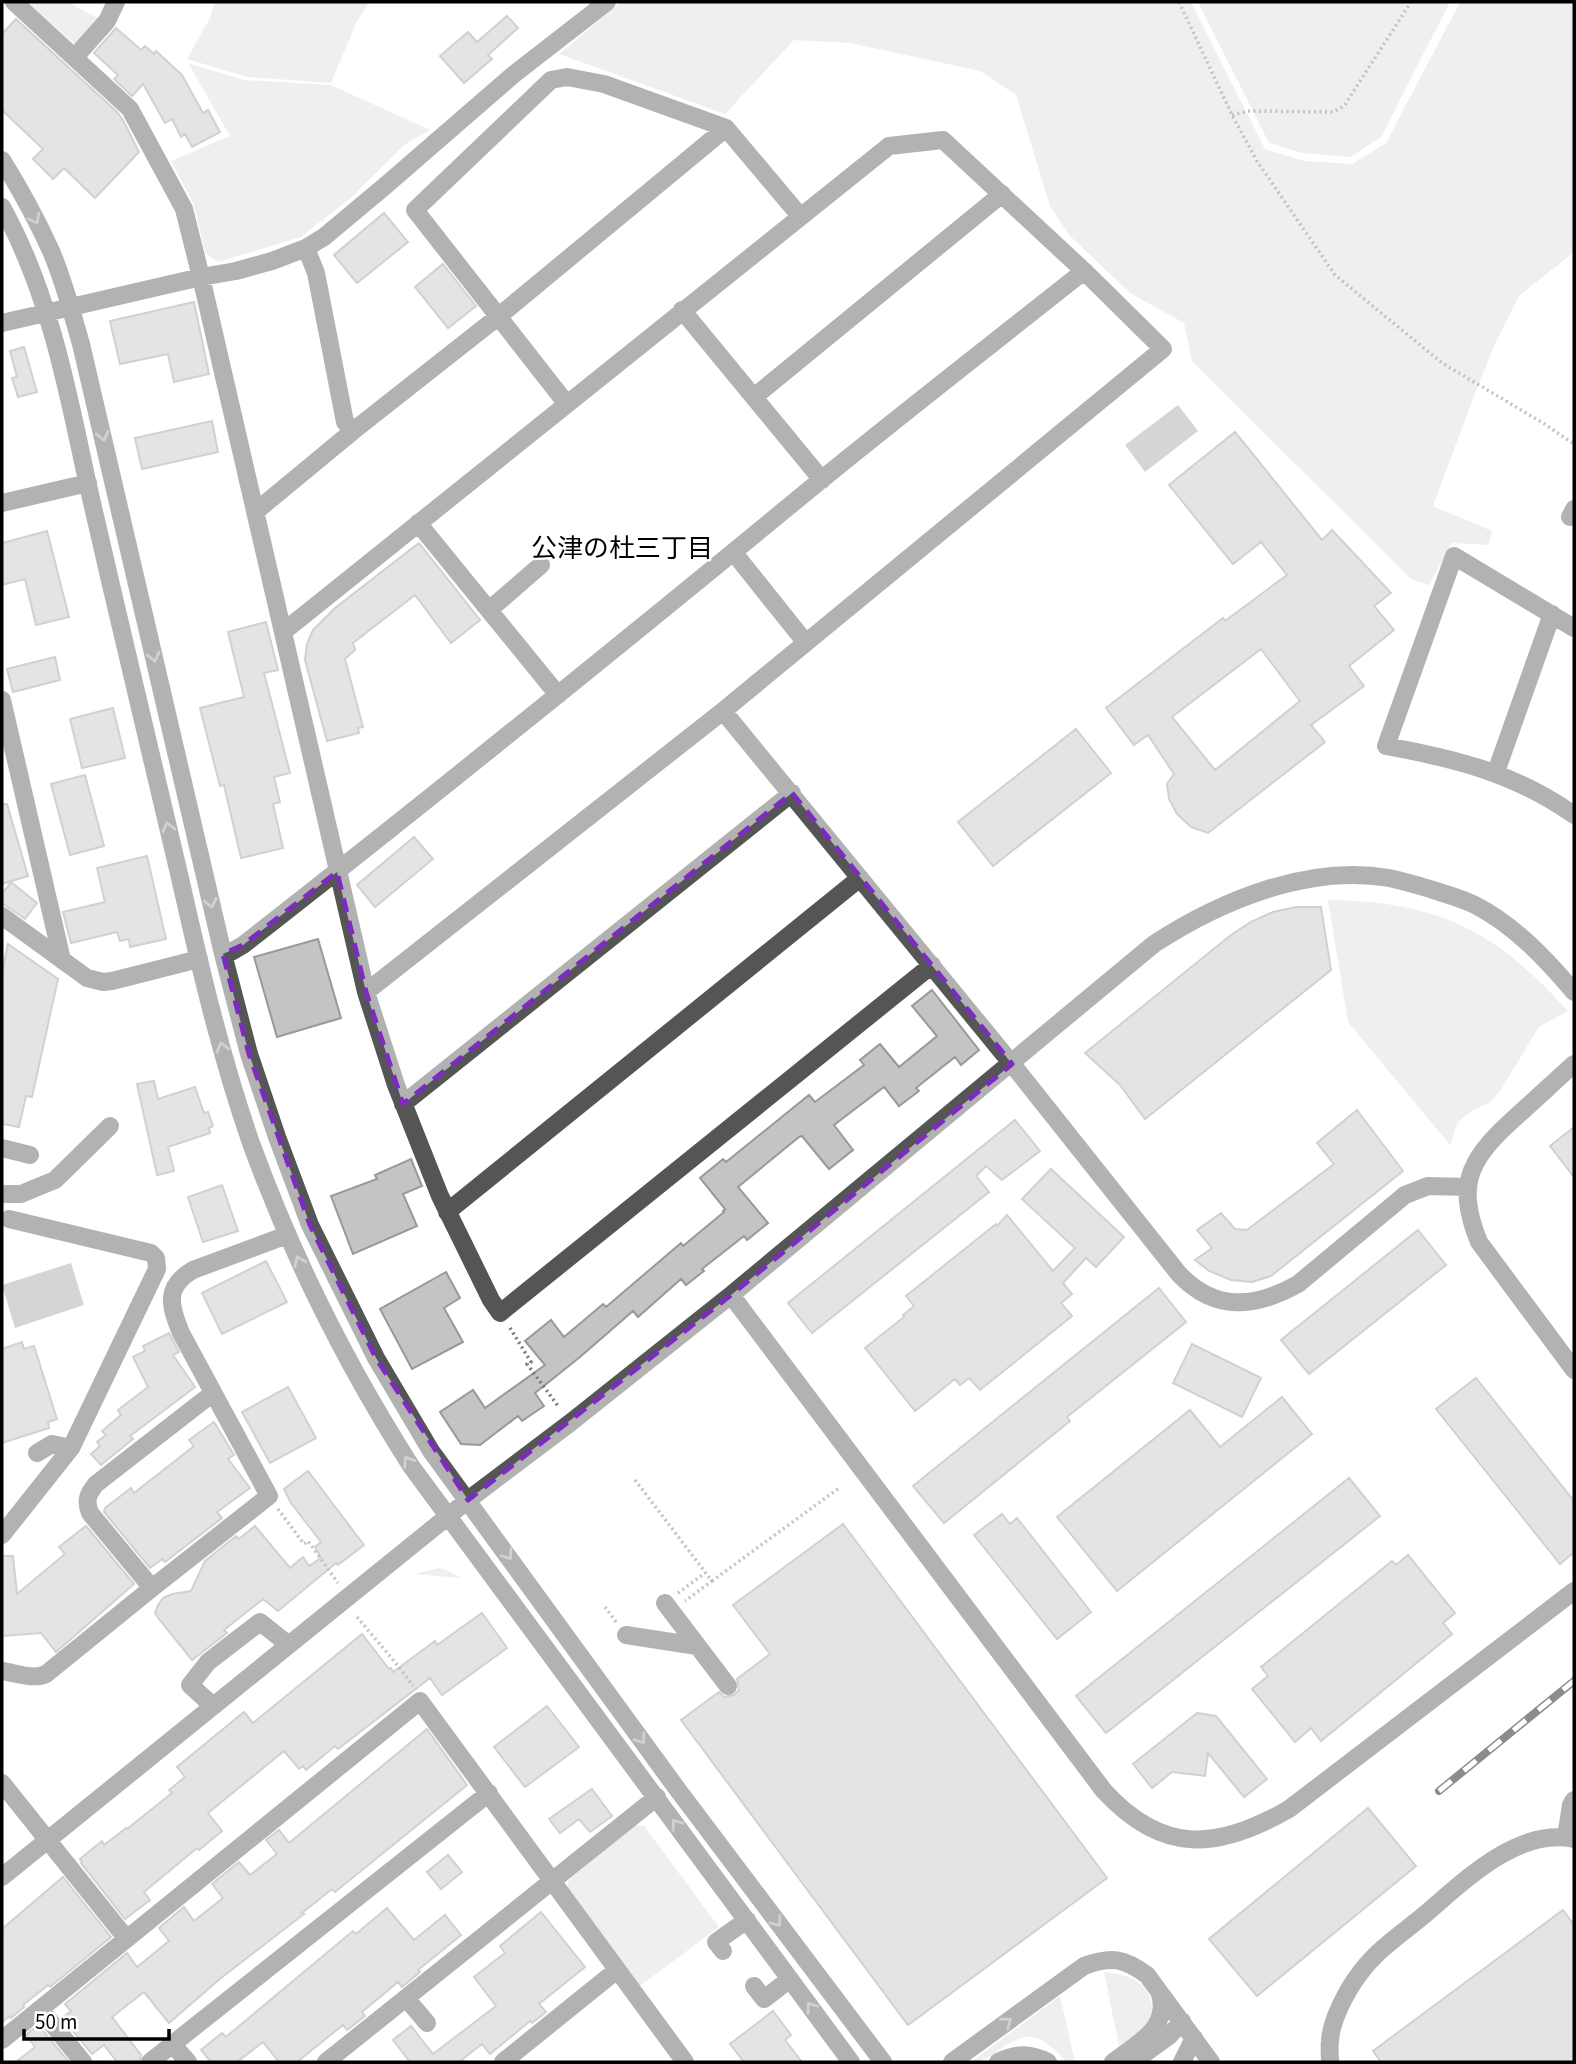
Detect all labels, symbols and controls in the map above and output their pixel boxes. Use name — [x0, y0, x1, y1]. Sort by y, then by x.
one-way arrow — [27, 212, 41, 224]
one-way arrow — [94, 430, 109, 442]
district label: 公津の杜三丁目 — [531, 530, 713, 567]
one-way arrow — [146, 651, 160, 663]
one-way arrow — [161, 821, 176, 833]
one-way arrow — [203, 897, 217, 909]
one-way arrow — [216, 1042, 230, 1054]
one-way arrow — [293, 1256, 307, 1268]
one-way arrow — [403, 1456, 416, 1469]
one-way arrow — [499, 1547, 512, 1560]
one-way arrow — [633, 1732, 646, 1744]
one-way arrow — [672, 1819, 684, 1831]
one-way arrow — [769, 1914, 782, 1927]
scale bar — [24, 1997, 170, 2041]
one-way arrow — [807, 2002, 819, 2015]
text: 50 m — [35, 2007, 77, 2037]
one-way arrow — [999, 2018, 1012, 2030]

